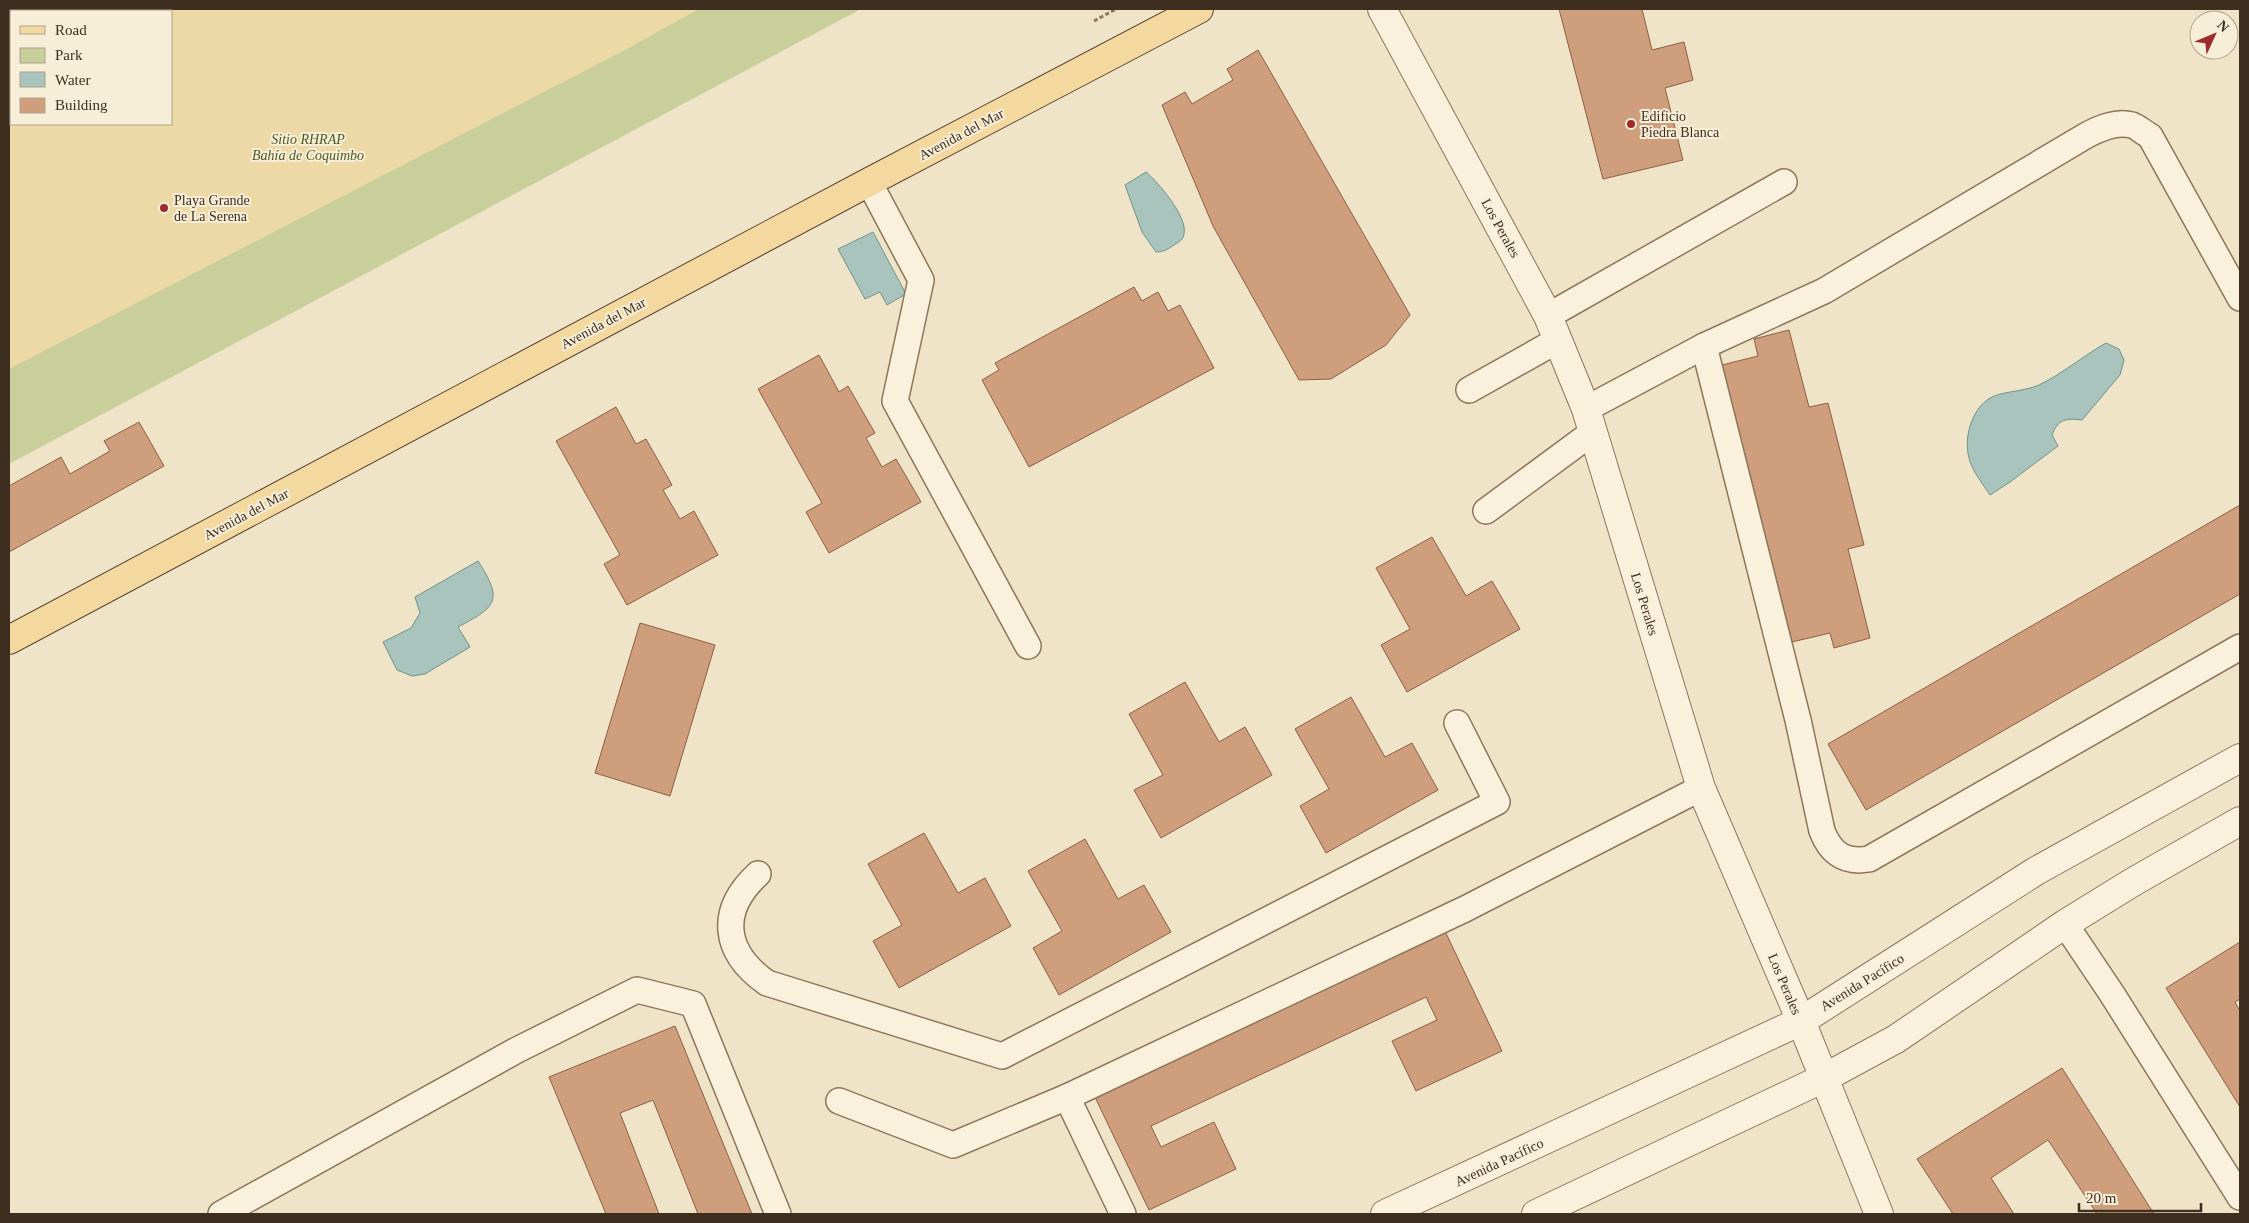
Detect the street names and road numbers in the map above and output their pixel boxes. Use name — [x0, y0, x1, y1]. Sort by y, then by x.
street label: Avenida del Mar — [916, 106, 1006, 163]
street label: Los Perales — [1478, 196, 1523, 260]
street label: Avenida del Mar — [558, 295, 648, 352]
street label: Avenida del Mar — [201, 486, 291, 543]
street label: Los Perales — [1628, 571, 1661, 637]
street label: Los Perales — [1765, 951, 1804, 1017]
street label: Avenida Pacífico — [1818, 951, 1907, 1014]
street label: Avenida Pacífico — [1453, 1135, 1546, 1189]

